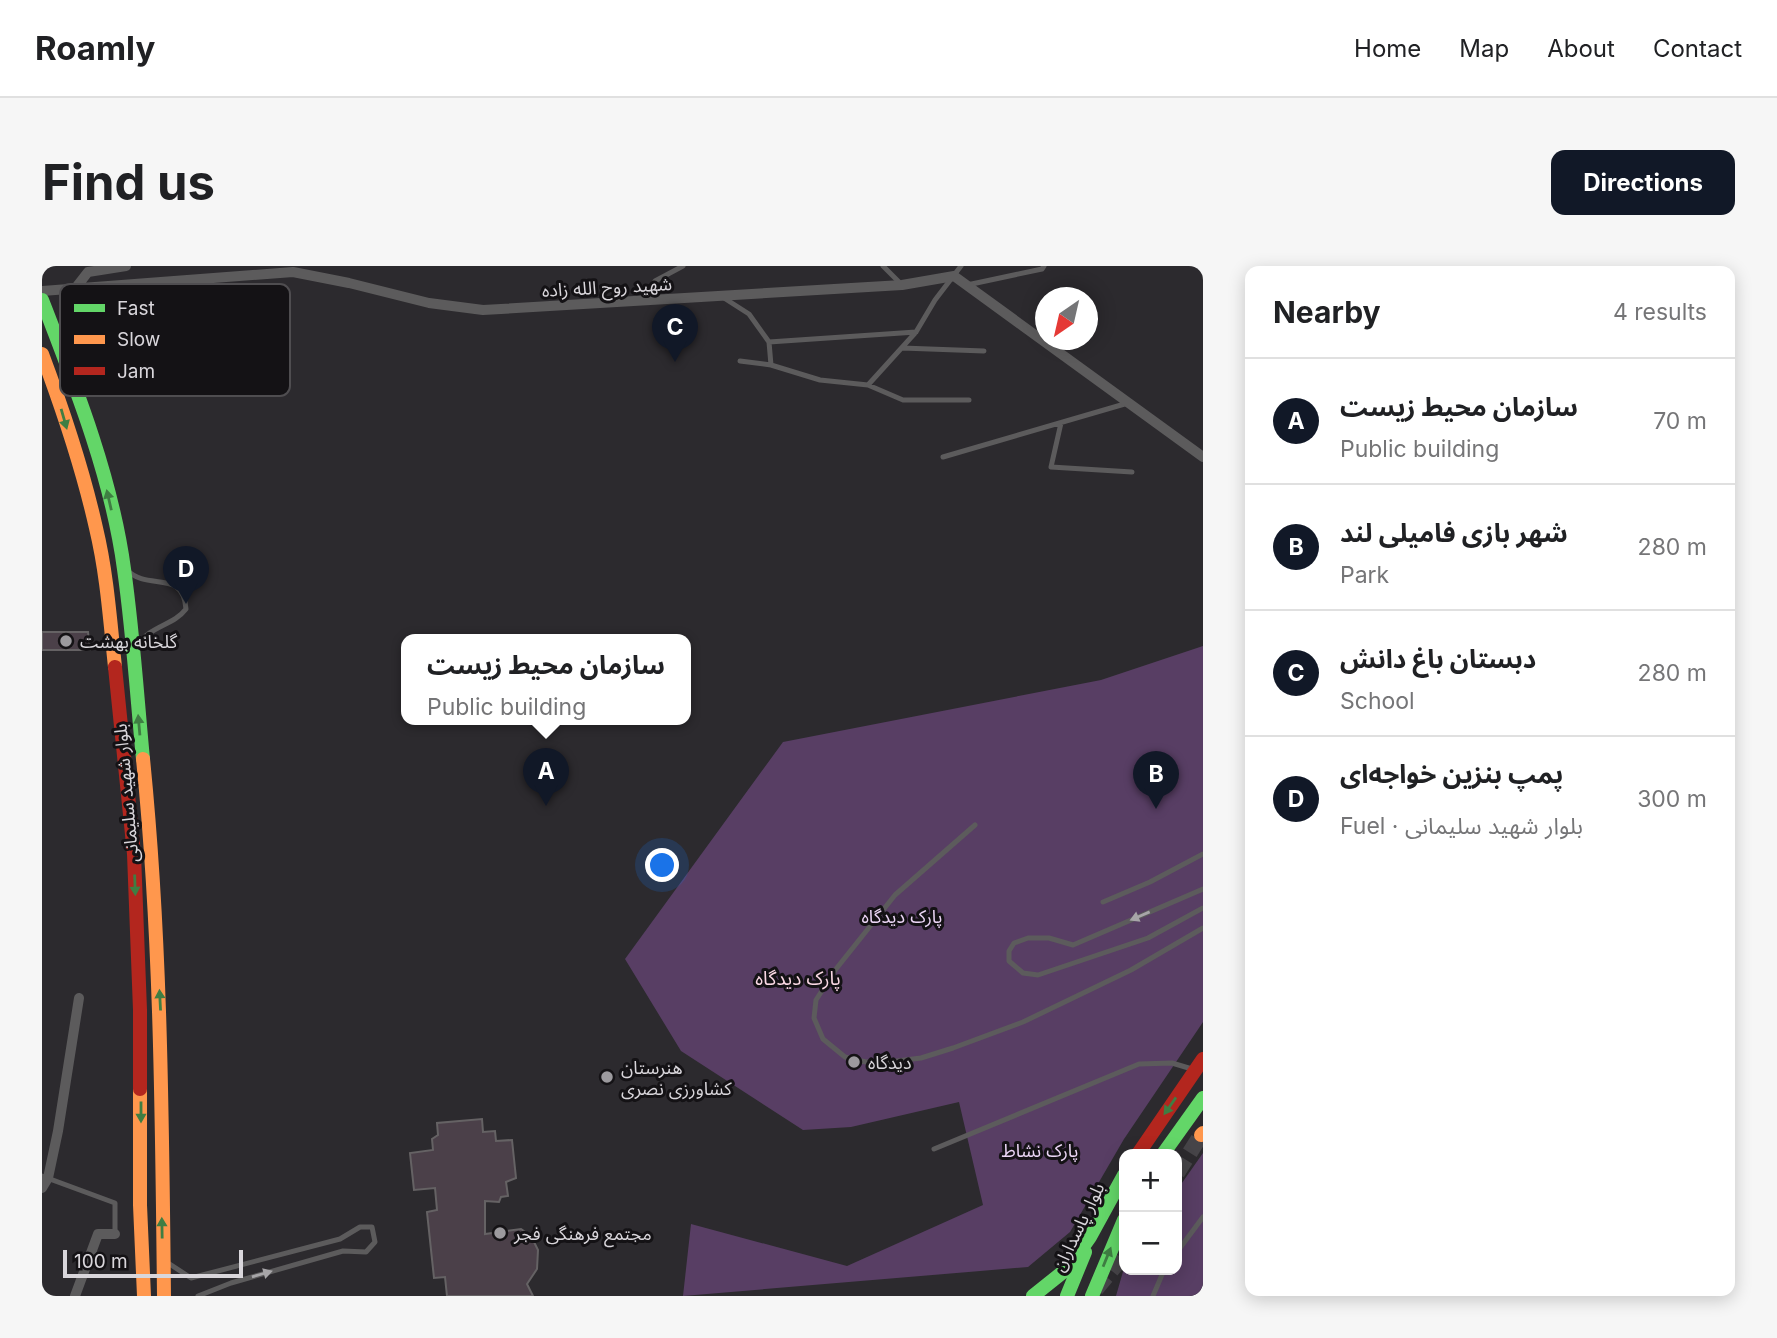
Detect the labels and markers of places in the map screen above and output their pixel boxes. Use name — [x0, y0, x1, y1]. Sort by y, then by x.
pin: C — [652, 304, 698, 362]
pin: D — [163, 546, 209, 604]
place label: گلخانه بهشت — [80, 631, 178, 652]
marker: گلخانه بهشت — [58, 633, 74, 649]
pin: A — [523, 748, 569, 806]
pin: B — [1133, 751, 1179, 809]
place label: دیدگاه — [868, 1052, 912, 1073]
marker: دیدگاه — [846, 1054, 862, 1070]
place label: هنرستان کشاورزی نصری — [621, 1057, 732, 1100]
marker: هنرستان کشاورزی نصری — [599, 1069, 615, 1085]
place label: مجتمع فرهنگی فجر — [513, 1223, 652, 1248]
marker: مجتمع فرهنگی فجر — [492, 1225, 508, 1241]

